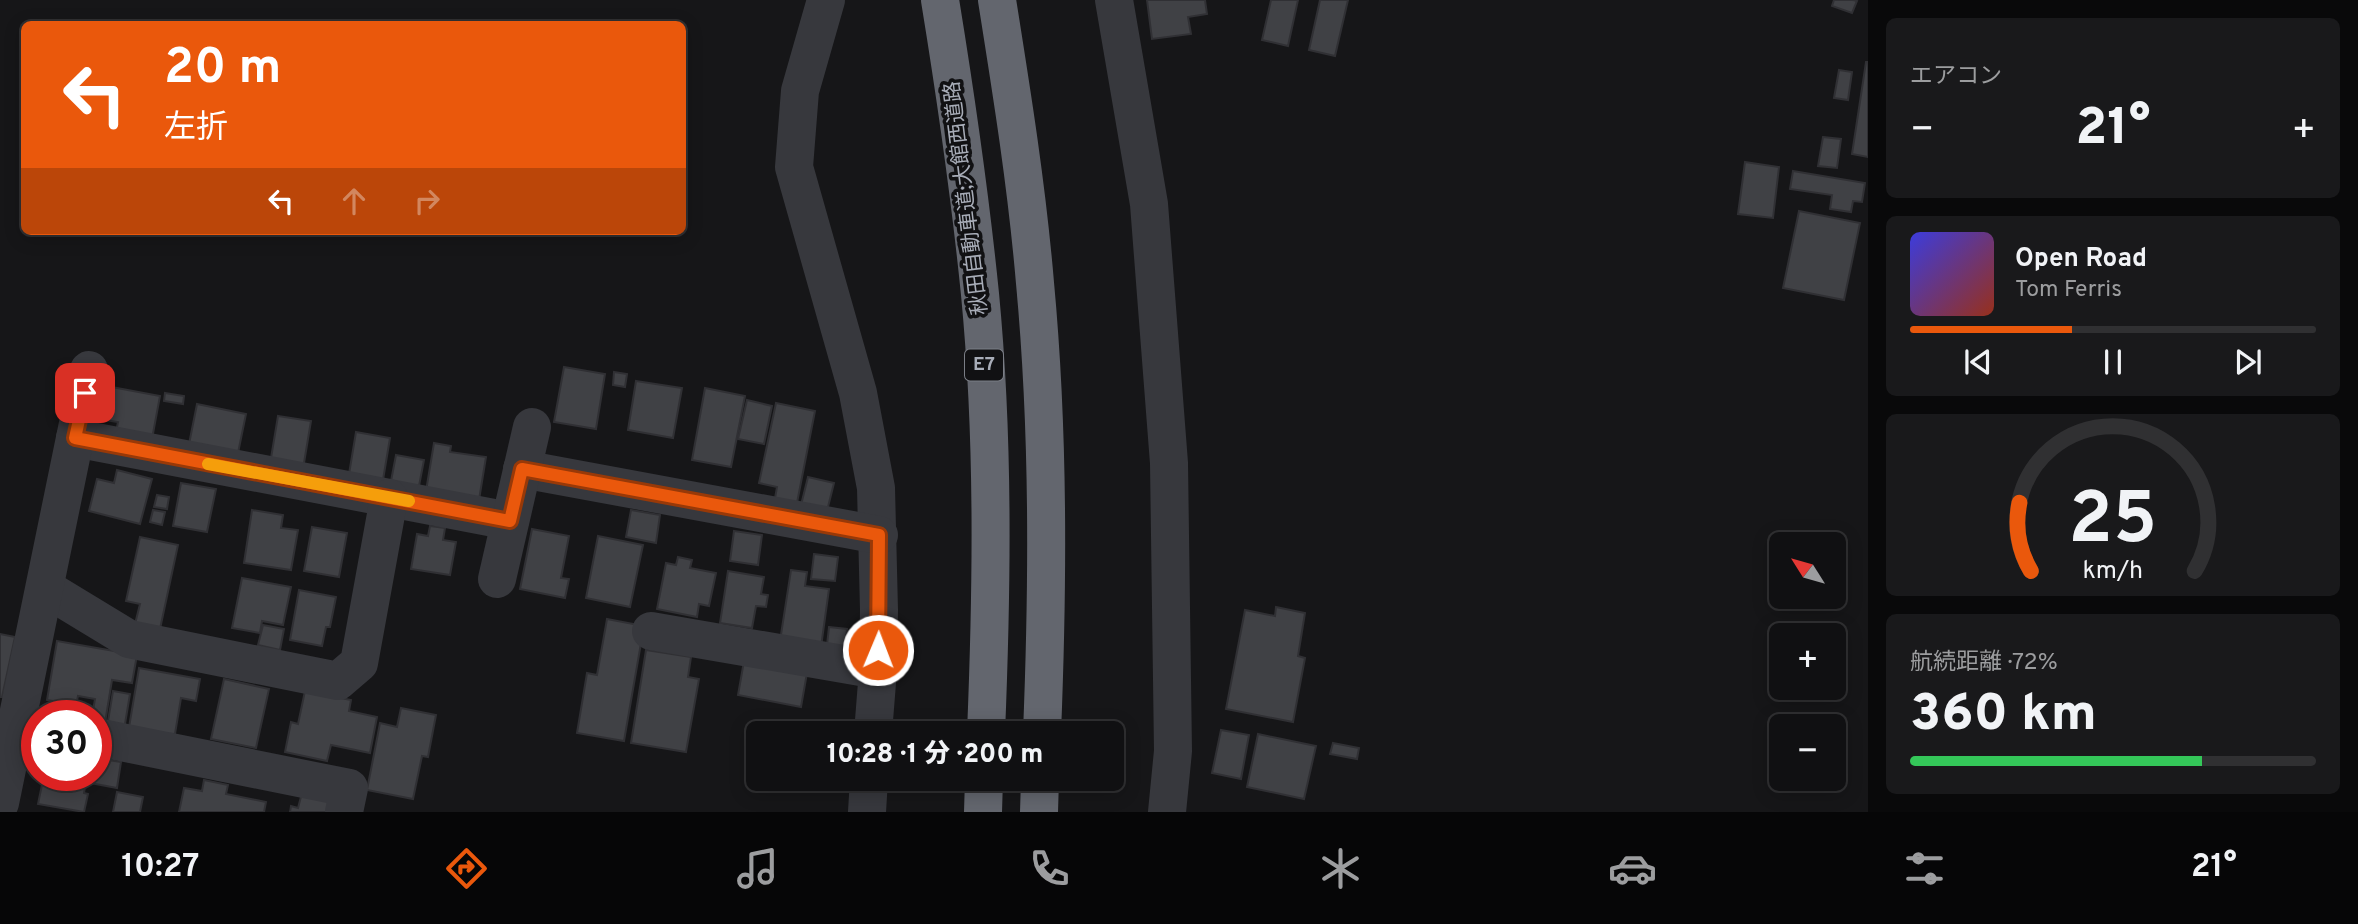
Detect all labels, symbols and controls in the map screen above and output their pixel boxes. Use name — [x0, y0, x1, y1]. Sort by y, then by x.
text: 20 m — [164, 39, 281, 101]
icon: left — [49, 49, 140, 140]
text: エアコン — [1910, 63, 2002, 92]
street label: 秋田自動車道;大館西道路 — [939, 79, 995, 317]
text: 21° — [2076, 97, 2150, 163]
text: − — [1910, 107, 1935, 156]
text: + — [2291, 107, 2316, 156]
text: 左折 — [164, 109, 228, 149]
icon: left — [262, 182, 300, 220]
icon: ahead — [335, 182, 373, 220]
icon: right — [408, 182, 446, 220]
text: Open Road — [2015, 243, 2147, 276]
text: Tom Ferris — [2015, 276, 2122, 305]
icon: previous — [1959, 343, 1997, 381]
icon: pause — [2094, 343, 2132, 381]
icon: next — [2229, 343, 2267, 381]
road number: E7 — [965, 350, 1003, 380]
pin — [55, 363, 115, 423]
icon: arrive — [66, 374, 104, 412]
text: 25 — [2069, 477, 2158, 569]
north arrow — [1769, 532, 1846, 609]
map controls — [1769, 532, 1846, 791]
text: km/h — [2083, 556, 2143, 588]
position arrow — [841, 613, 915, 687]
button: + — [1769, 623, 1846, 700]
text: 航続距離 · 72% — [1910, 649, 2058, 678]
text: 360 km — [1910, 683, 2097, 749]
speed limit sign: 30 — [21, 700, 112, 791]
button: − — [1769, 714, 1846, 791]
text: 10:28 · 1 分 · 200 m — [827, 739, 1043, 772]
icon: directions — [442, 844, 491, 893]
icon: music — [733, 844, 782, 893]
icon: phone — [1025, 844, 1074, 893]
icon: climate — [1316, 844, 1365, 893]
icon: car — [1608, 844, 1657, 893]
icon: filters — [1900, 844, 1949, 893]
text: 10:27 — [121, 848, 199, 888]
text: 21° — [2191, 848, 2237, 888]

